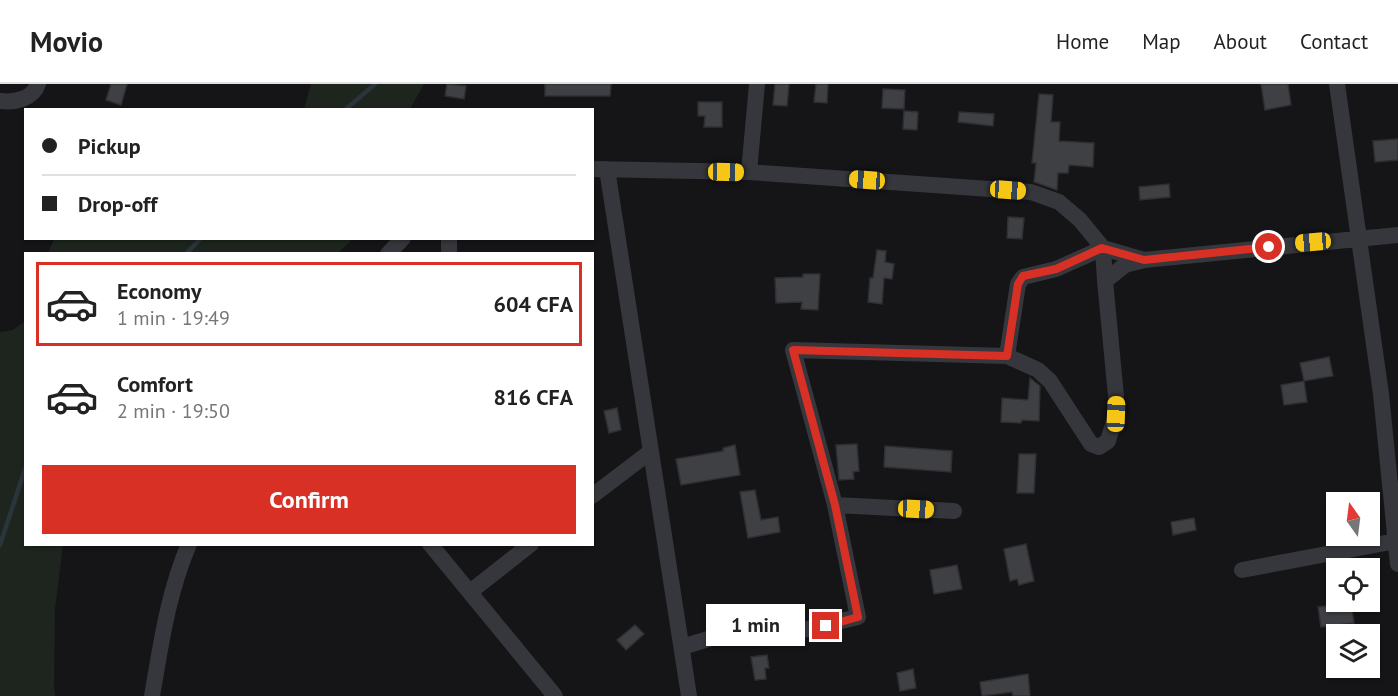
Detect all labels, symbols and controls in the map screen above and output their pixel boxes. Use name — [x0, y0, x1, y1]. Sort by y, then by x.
text: Movio — [30, 23, 103, 60]
text: Home — [1056, 28, 1109, 55]
text: Map — [1142, 28, 1181, 55]
text: About — [1214, 28, 1267, 55]
text: Contact — [1300, 28, 1368, 55]
text: Pickup — [78, 132, 141, 160]
car — [708, 163, 744, 181]
car — [848, 170, 886, 190]
car — [989, 180, 1027, 200]
text: Drop-off — [78, 190, 157, 218]
car — [1294, 231, 1332, 253]
route start — [1255, 233, 1282, 260]
icon: car — [45, 277, 99, 331]
text: Economy — [117, 277, 201, 305]
text: 604 CFA — [494, 290, 573, 318]
text: 1 min · 19:49 — [117, 305, 230, 331]
icon: car — [45, 370, 99, 424]
text: Comfort — [117, 370, 193, 398]
text: 816 CFA — [494, 383, 573, 411]
car — [1106, 396, 1126, 432]
text: 2 min · 19:50 — [117, 398, 230, 424]
button: Confirm — [42, 465, 576, 534]
north arrow — [1326, 492, 1380, 546]
map controls — [1326, 492, 1380, 678]
car — [898, 499, 934, 519]
button: locate — [1326, 558, 1380, 612]
callout: 1 min — [706, 605, 805, 647]
text: 1 min — [731, 612, 780, 638]
route end — [812, 612, 839, 639]
button: layers — [1326, 624, 1380, 678]

